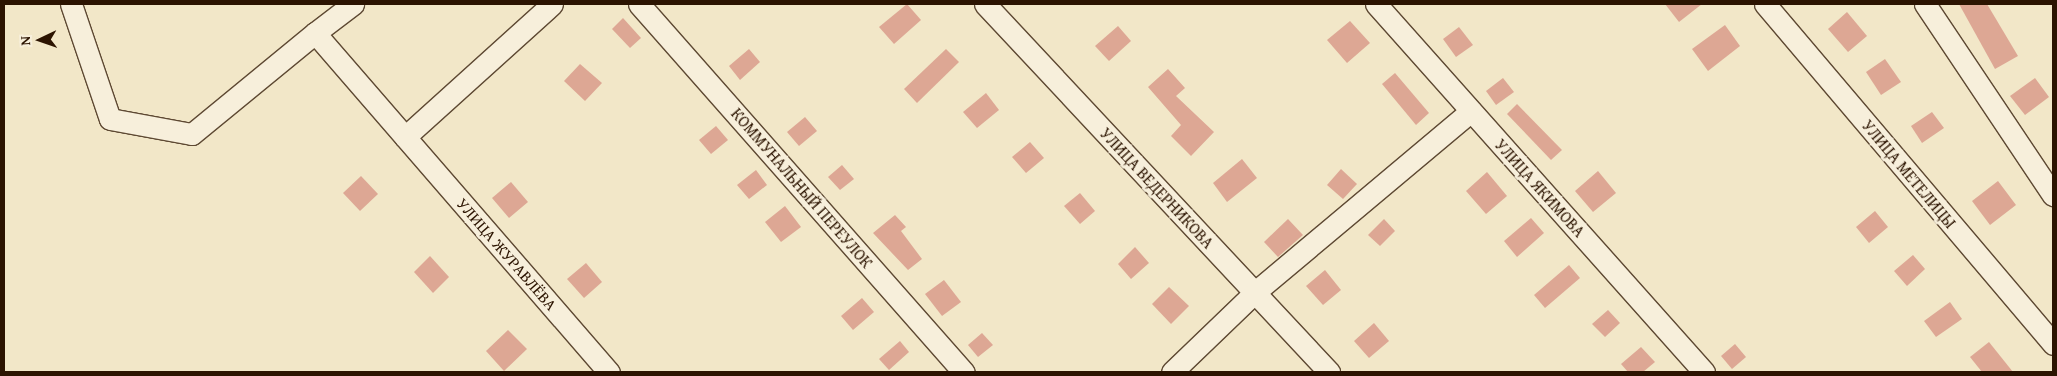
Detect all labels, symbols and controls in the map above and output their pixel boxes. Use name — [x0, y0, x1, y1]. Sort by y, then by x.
north arrow — [15, 15, 65, 65]
text: N — [15, 36, 35, 46]
street label: КОММУНАЛЬНЫЙ ПЕРЕУЛОК — [727, 104, 877, 272]
street label: УЛИЦА МЕТЕЛИЦЫ — [1858, 116, 1960, 232]
street label: УЛИЦА ВЕДЕРНИКОВА — [1096, 124, 1218, 252]
street label: УЛИЦА ЯКИМОВА — [1491, 135, 1589, 241]
street label: УЛИЦА ЖУРАВЛЁВА — [453, 194, 561, 314]

